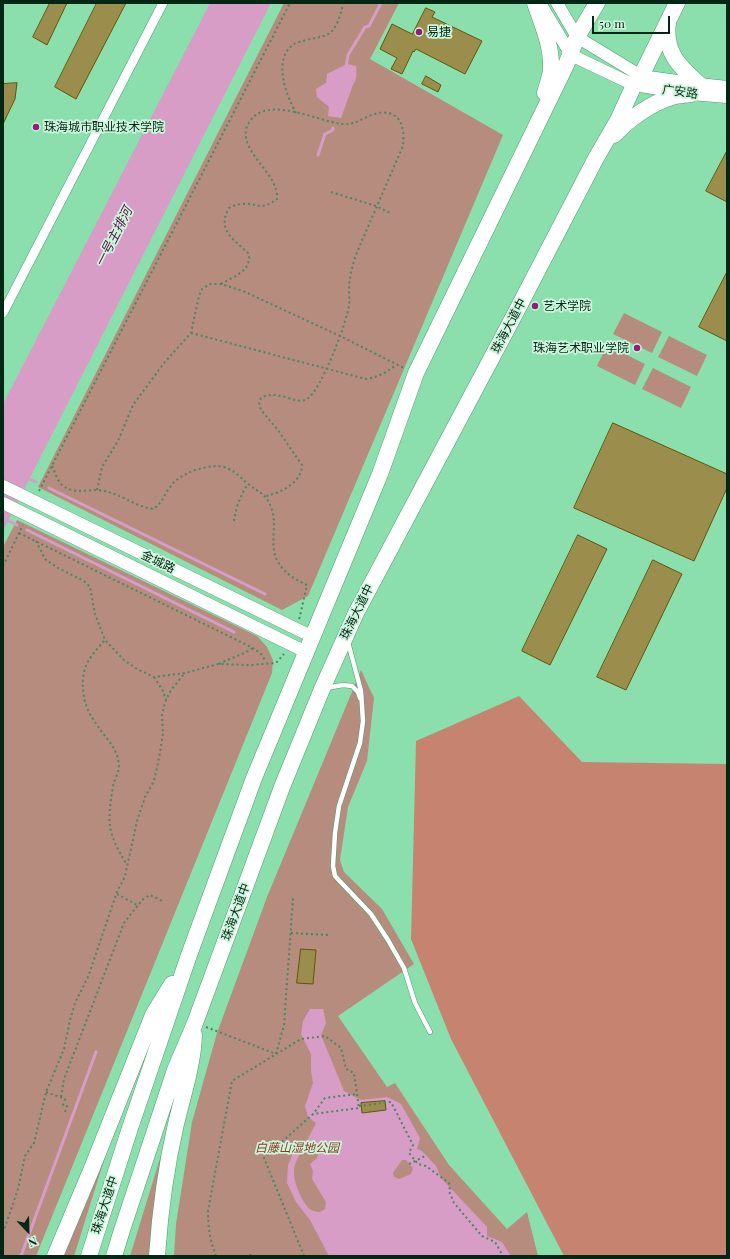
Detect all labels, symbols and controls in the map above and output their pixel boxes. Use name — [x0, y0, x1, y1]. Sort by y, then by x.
scale bar — [594, 8, 672, 34]
text: 50 m — [599, 15, 625, 31]
place label: 易捷 — [427, 25, 451, 39]
marker: 易捷 — [414, 27, 424, 37]
street label: 广安路 — [661, 82, 699, 102]
place label: 珠海城市职业技术学院 — [44, 120, 164, 134]
marker: 珠海城市职业技术学院 — [31, 122, 41, 132]
water label: 一号主排河 — [92, 205, 136, 269]
street label: 珠海大道中 — [489, 296, 529, 356]
place label: 艺术学院 — [543, 299, 591, 313]
marker: 艺术学院 — [530, 301, 540, 311]
place label: 珠海艺术职业学院 — [533, 341, 629, 355]
marker: 珠海艺术职业学院 — [632, 343, 642, 353]
street label: 金城路 — [139, 548, 177, 576]
street label: 珠海大道中 — [337, 582, 377, 642]
street label: 珠海大道中 — [219, 881, 253, 943]
park label: 白藤山湿地公园 — [255, 1141, 339, 1155]
street label: 珠海大道中 — [89, 1174, 121, 1236]
north arrow — [8, 1211, 48, 1251]
text: N — [26, 1234, 39, 1251]

